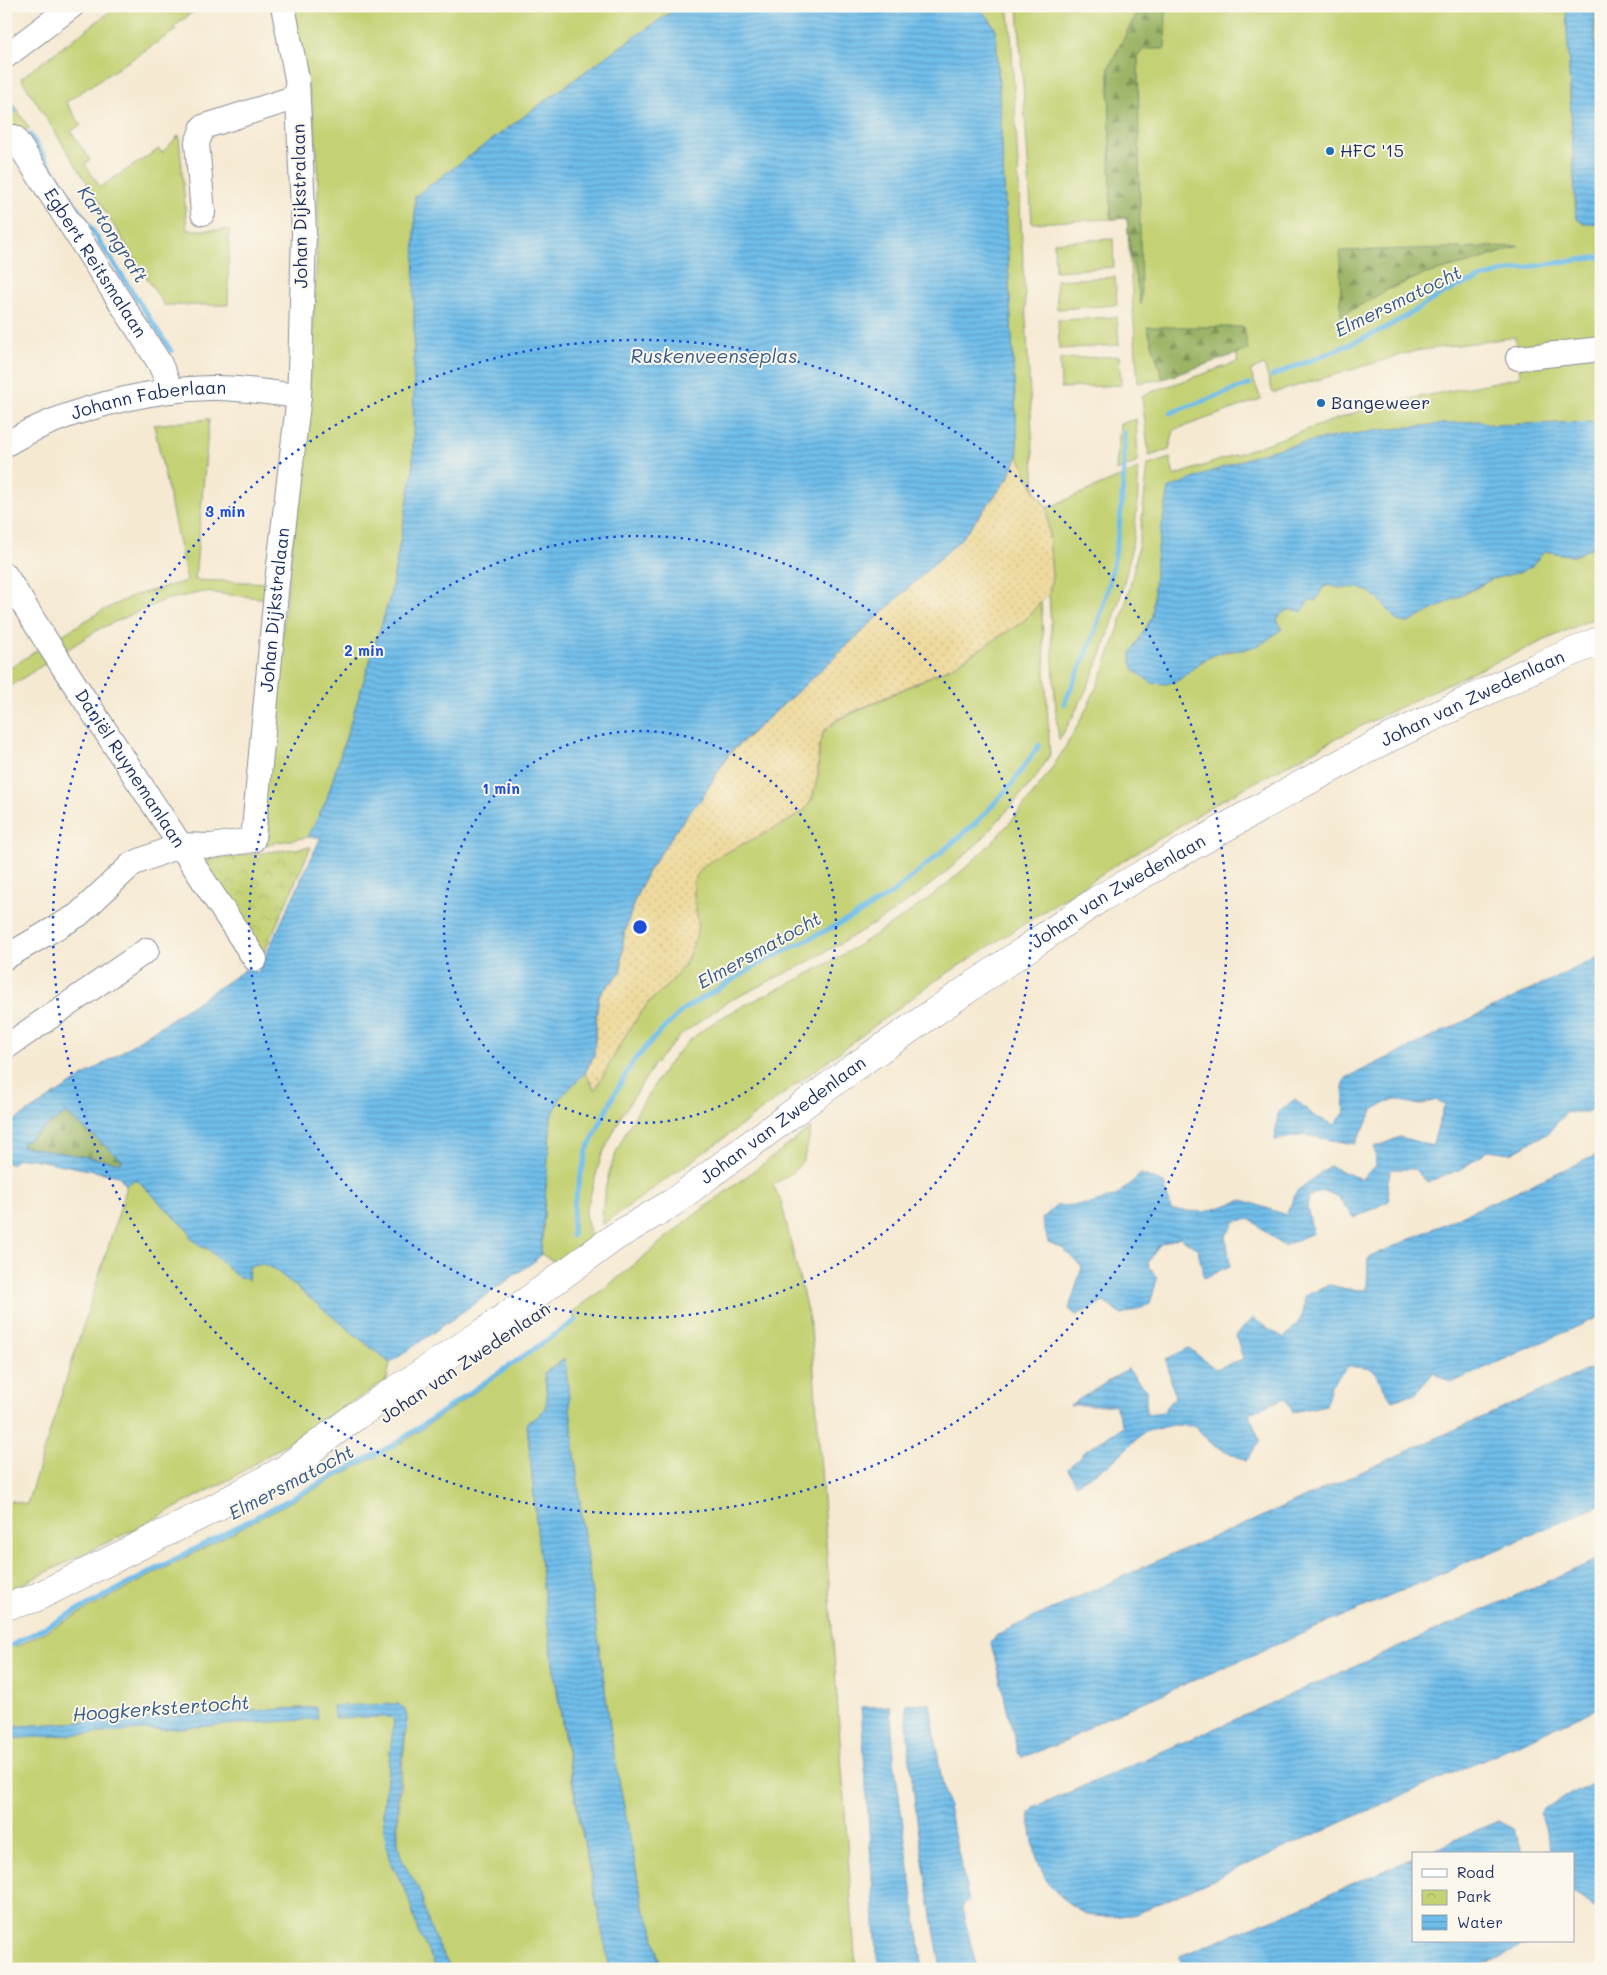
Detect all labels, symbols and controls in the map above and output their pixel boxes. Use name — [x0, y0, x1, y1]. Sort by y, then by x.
street label: Johan Dijkstralaan — [286, 123, 312, 289]
place label: HFC '15 — [1340, 138, 1404, 162]
marker: HFC '15 — [1324, 145, 1336, 157]
water label: Kartongraft — [73, 180, 154, 287]
street label: Egbert Reitsmalaan — [39, 183, 153, 342]
water label: Elmersmatocht — [1330, 259, 1465, 342]
water label: Ruskenveenseplas — [631, 343, 797, 368]
street label: Johann Faberlaan — [68, 375, 226, 425]
place label: Bangeweer — [1331, 390, 1430, 414]
marker: Bangeweer — [1315, 397, 1327, 409]
text: 3 min — [205, 501, 245, 521]
street label: Johan Dijkstralaan — [254, 526, 294, 693]
text: 2 min — [344, 640, 384, 660]
street label: Johan van Zwedenlaan — [1376, 644, 1568, 752]
street label: Daniël Ruynemanlaan — [70, 684, 192, 852]
text: 1 min — [482, 778, 520, 798]
street label: Johan van Zwedenlaan — [1026, 828, 1209, 954]
water label: Elmersmatocht — [692, 905, 825, 994]
centre of rings — [631, 918, 649, 936]
street label: Johan van Zwedenlaan — [695, 1050, 870, 1189]
street label: Johan van Zwedenlaan — [374, 1296, 554, 1428]
water label: Elmersmatocht — [224, 1438, 358, 1525]
water label: Hoogkerkstertocht — [72, 1689, 250, 1726]
legend — [1412, 1852, 1574, 1942]
text: Road — [1457, 1862, 1494, 1882]
text: Park — [1457, 1886, 1491, 1906]
text: Water — [1457, 1912, 1503, 1932]

